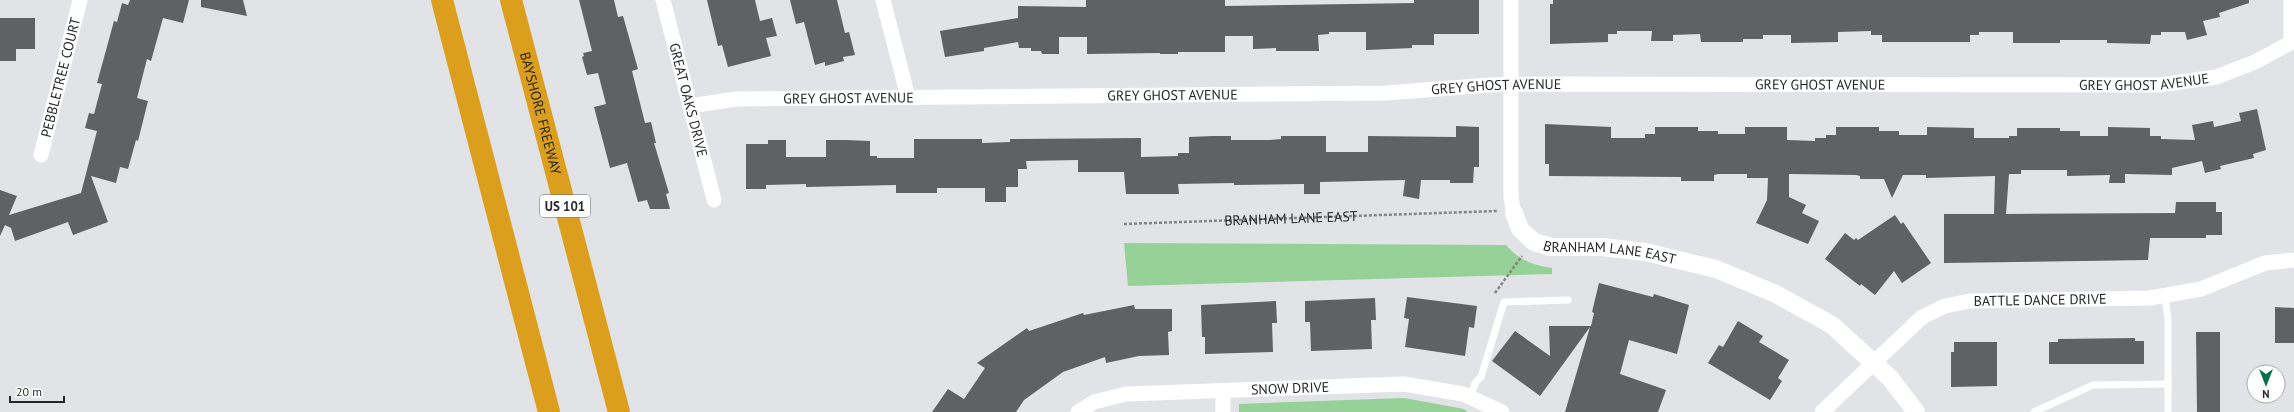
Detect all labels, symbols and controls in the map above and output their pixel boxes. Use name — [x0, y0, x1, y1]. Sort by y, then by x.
street label: PEBBLETREE COURT — [37, 15, 84, 139]
street label: GREAT OAKS DRIVE — [665, 41, 712, 159]
street label: BAYSHORE FREEWAY — [516, 50, 565, 177]
street label: GREY GHOST AVENUE — [2079, 69, 2210, 94]
street label: GREY GHOST AVENUE — [1430, 75, 1561, 98]
street label: GREY GHOST AVENUE — [1755, 75, 1885, 94]
street label: GREY GHOST AVENUE — [1107, 85, 1238, 105]
street label: GREY GHOST AVENUE — [783, 88, 914, 108]
road number: US 101 — [540, 195, 590, 217]
street label: BRANHAM LANE EAST — [1224, 207, 1358, 230]
street label: BRANHAM LANE EAST — [1541, 236, 1678, 268]
street label: BATTLE DANCE DRIVE — [1974, 290, 2106, 310]
north arrow — [2246, 364, 2286, 404]
scale bar — [10, 378, 64, 404]
street label: SNOW DRIVE — [1251, 378, 1329, 398]
text: 20 m — [16, 384, 42, 399]
text: N — [2262, 387, 2270, 401]

